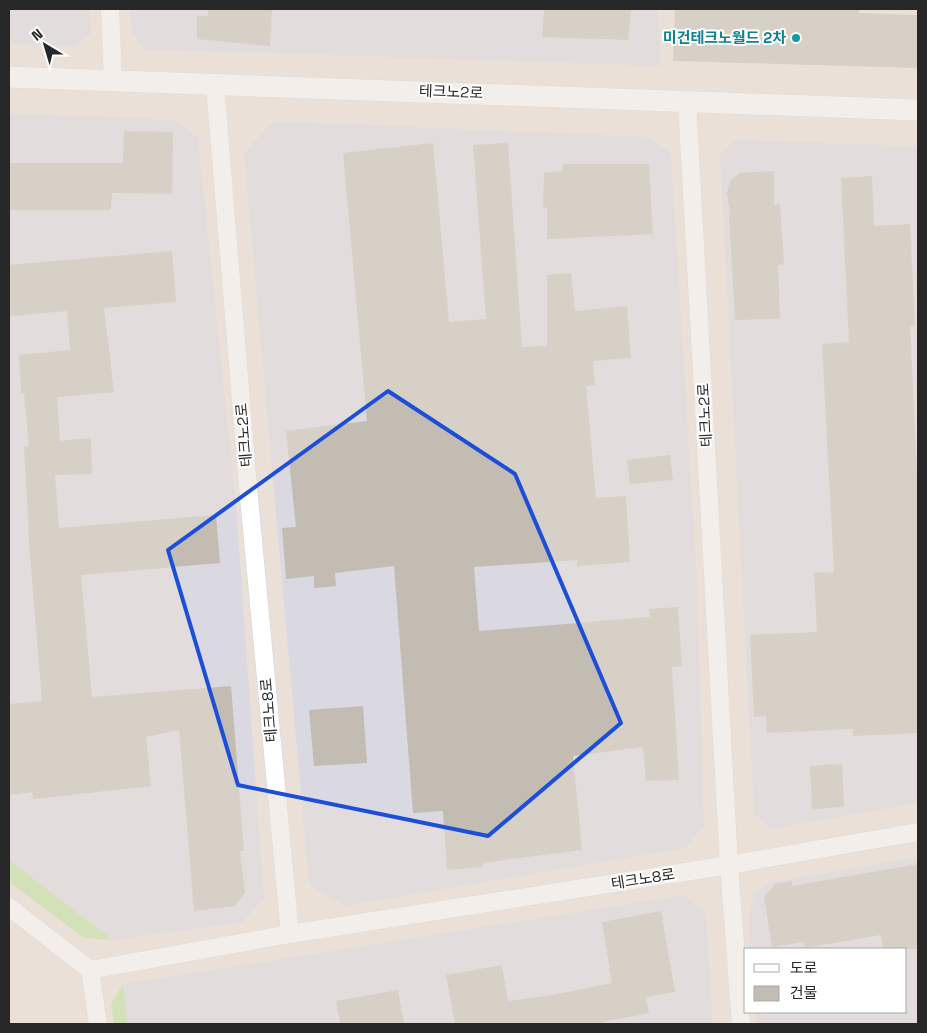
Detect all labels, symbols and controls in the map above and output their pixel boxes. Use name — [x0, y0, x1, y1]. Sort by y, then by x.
north arrow — [20, 20, 70, 70]
text: N — [28, 25, 46, 45]
place label: 미건테크노월드 2차 — [663, 28, 786, 47]
marker: 미건테크노월드 2차 — [790, 32, 802, 44]
street label: 테크노2로 — [419, 81, 483, 102]
street label: 테크노2로 — [693, 382, 716, 448]
street label: 테크노2로 — [231, 402, 256, 468]
street label: 테크노8로 — [256, 677, 281, 743]
street label: 테크노8로 — [610, 864, 676, 893]
legend — [744, 948, 907, 1013]
text: 도로 — [790, 958, 818, 977]
text: 건물 — [790, 983, 818, 1002]

